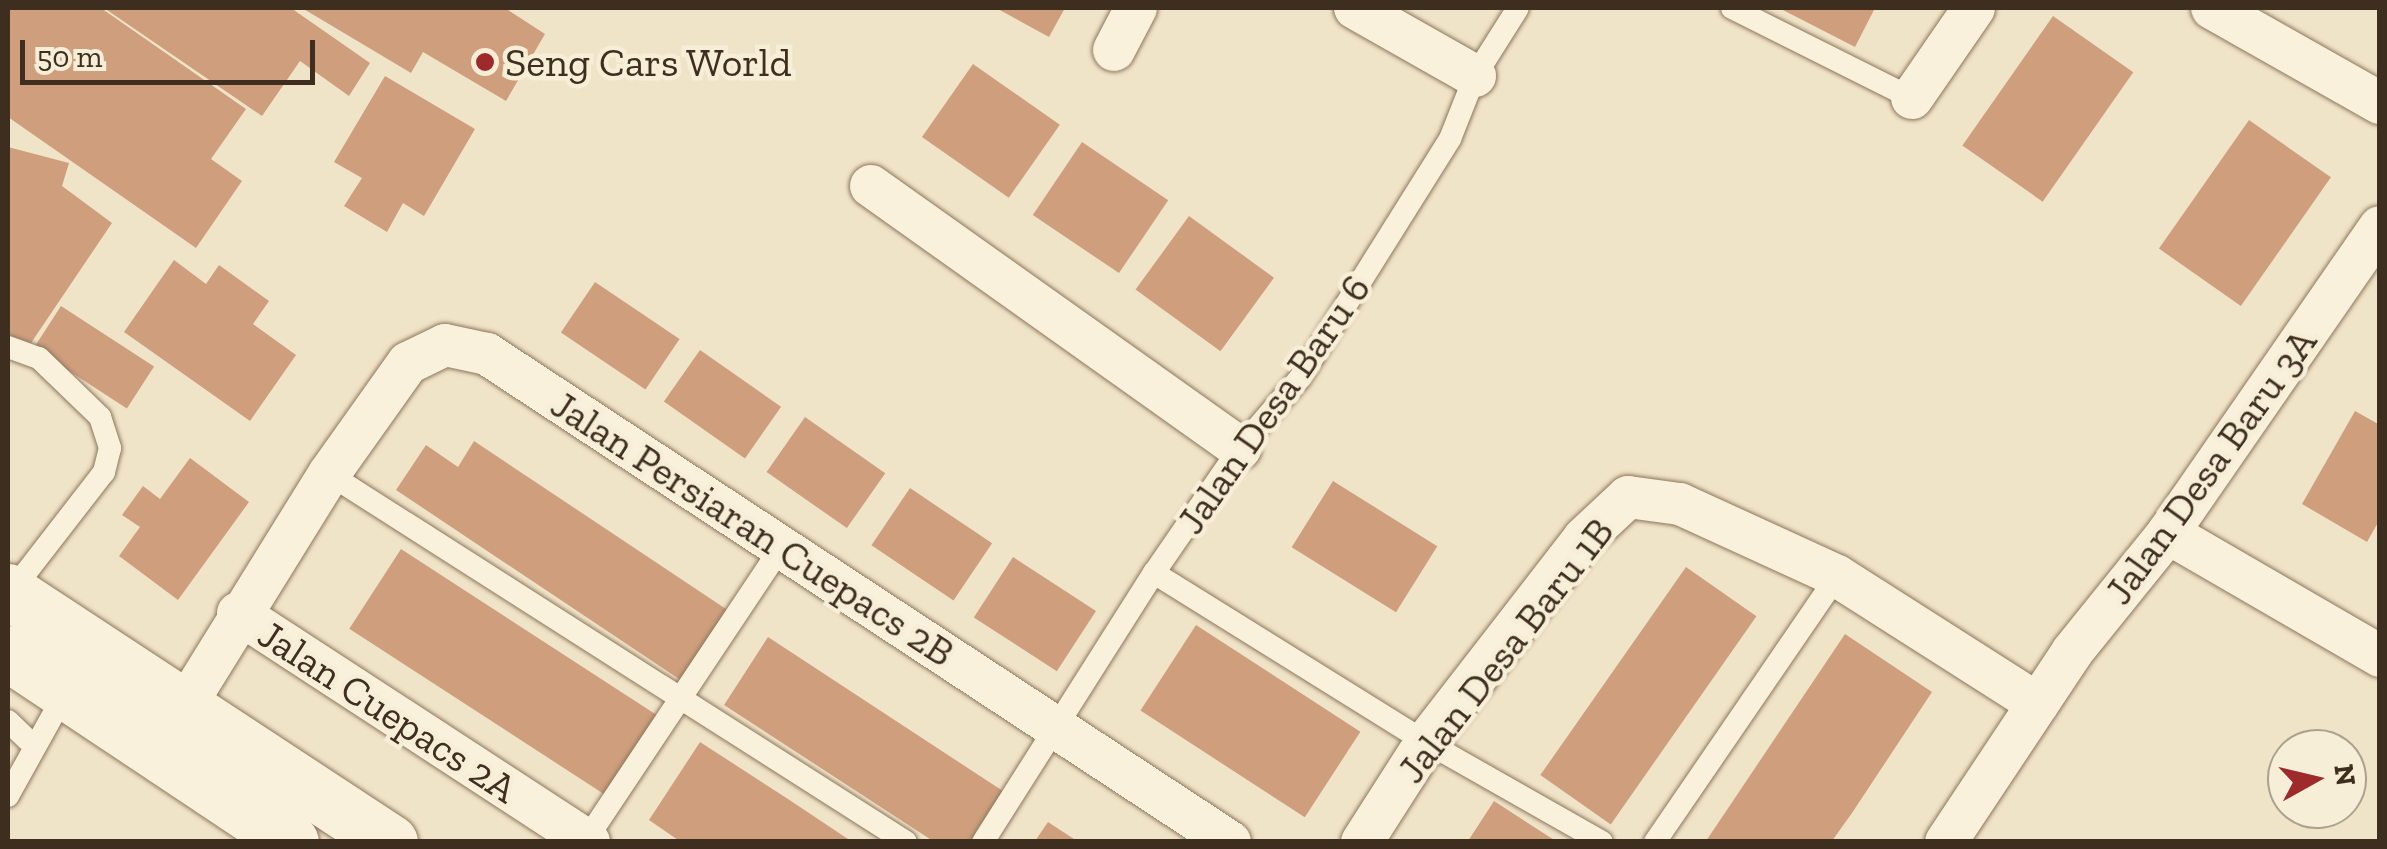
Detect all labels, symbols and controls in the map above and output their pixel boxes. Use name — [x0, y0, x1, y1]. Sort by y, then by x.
scale bar — [25, 20, 320, 82]
place label: Seng Cars World — [505, 38, 793, 86]
text: 50 m — [37, 39, 102, 75]
marker: Seng Cars World — [474, 51, 496, 73]
street label: Jalan Desa Baru 6 — [1166, 266, 1380, 542]
street label: Jalan Desa Baru 3A — [2094, 319, 2326, 613]
street label: Jalan Persiaran Cuepacs 2B — [543, 380, 963, 676]
street label: Jalan Desa Baru 1B — [1387, 508, 1623, 792]
street label: Jalan Cuepacs 2A — [250, 610, 526, 812]
north arrow — [2267, 729, 2367, 829]
text: N — [2327, 762, 2363, 788]

